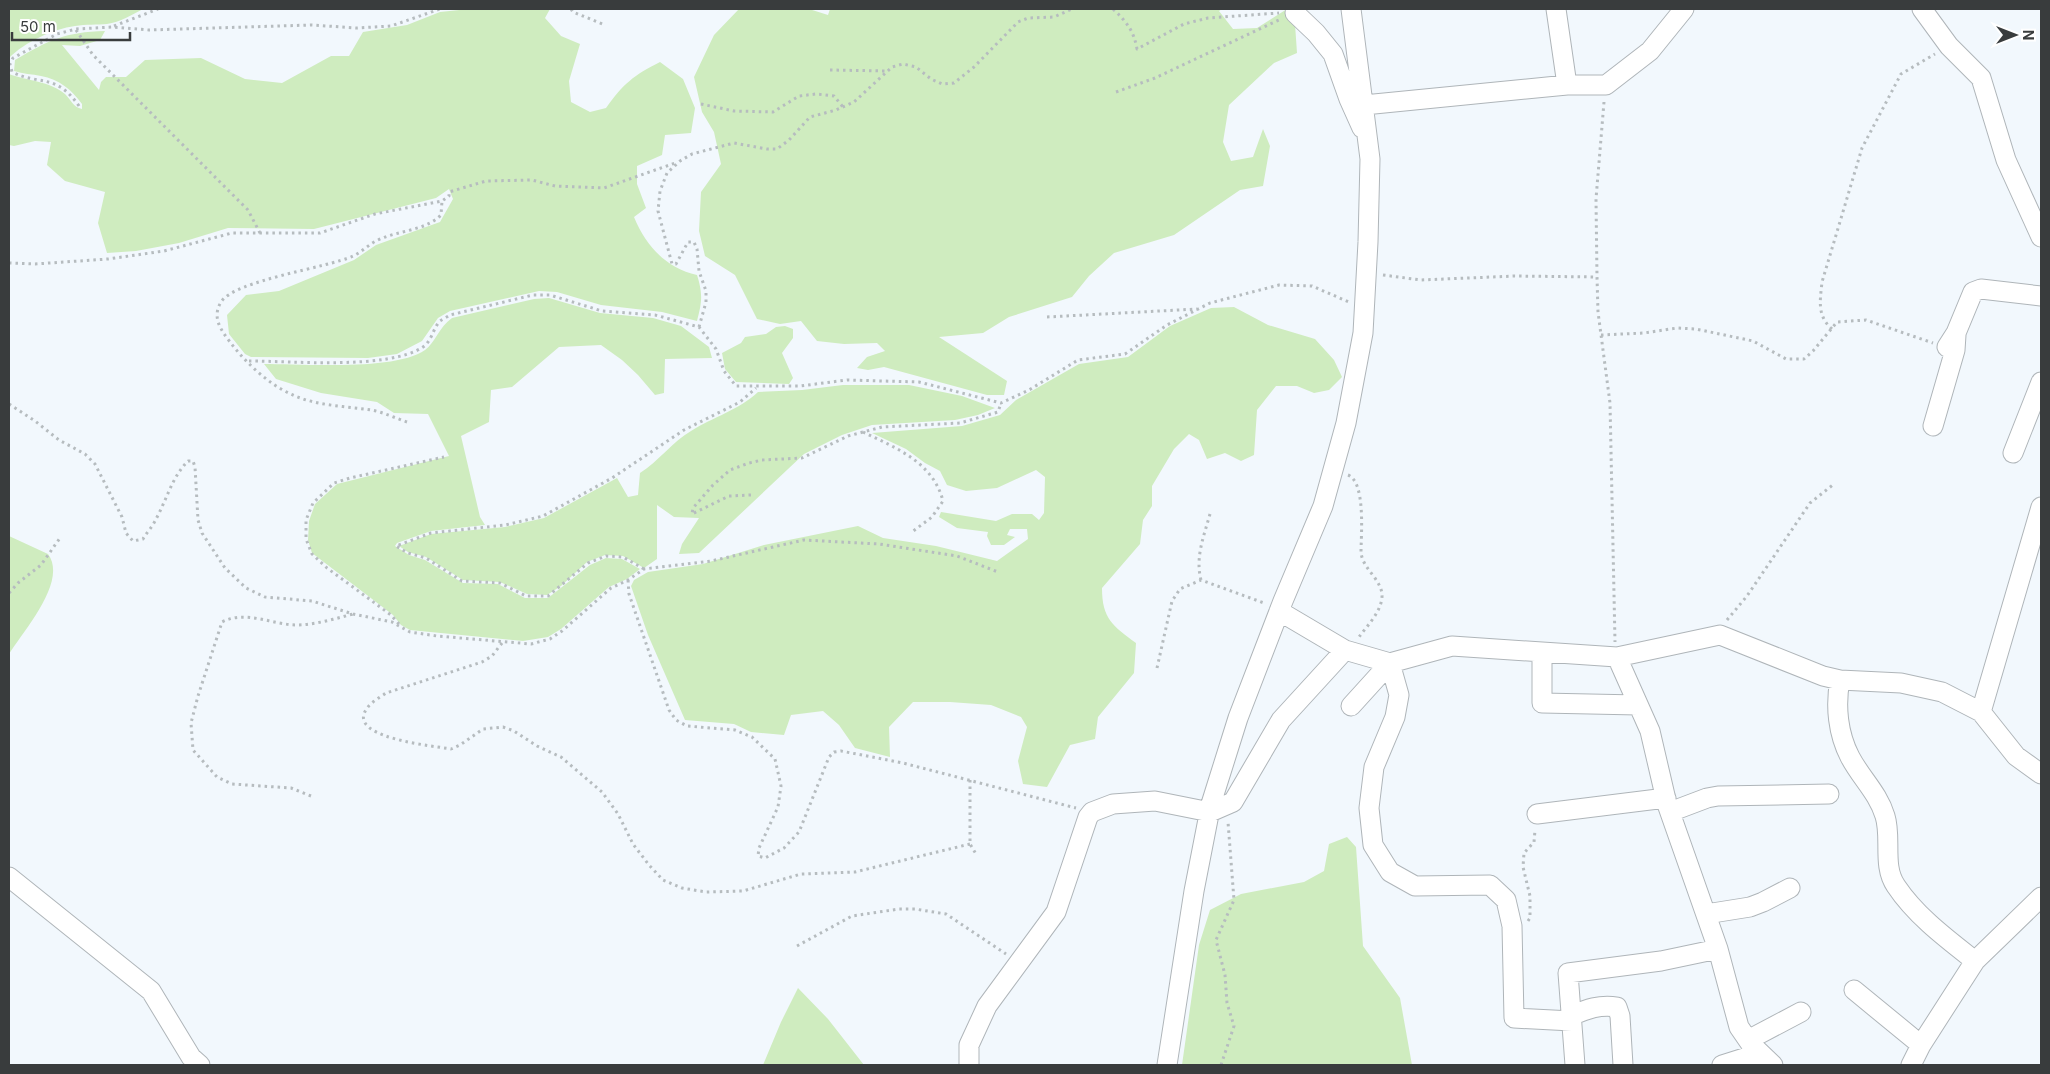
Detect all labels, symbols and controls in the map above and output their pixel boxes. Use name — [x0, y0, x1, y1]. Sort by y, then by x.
scale bar — [12, 10, 130, 42]
north arrow — [1990, 10, 2040, 60]
text: 50 m — [20, 17, 56, 36]
text: N — [2020, 30, 2037, 40]

